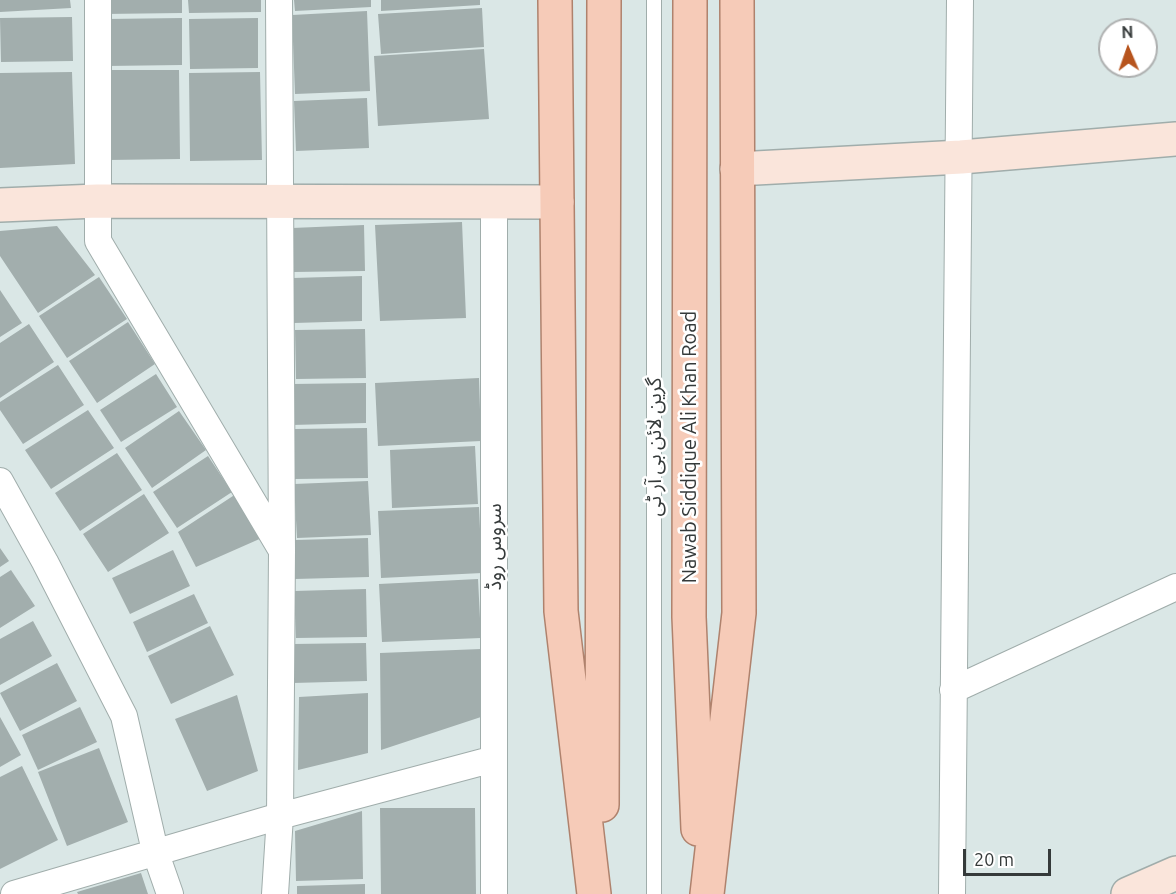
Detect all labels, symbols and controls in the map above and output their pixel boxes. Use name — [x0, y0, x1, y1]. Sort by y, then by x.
north arrow — [1098, 18, 1158, 78]
text: N — [1121, 23, 1134, 41]
street label: Nawab Siddique Ali Khan Road — [677, 311, 701, 583]
street label: گرین لائن بی آر ٹی — [642, 378, 666, 516]
street label: سروس روڈ — [482, 503, 506, 591]
scale bar — [966, 837, 1054, 875]
text: 20 m — [974, 849, 1014, 869]

